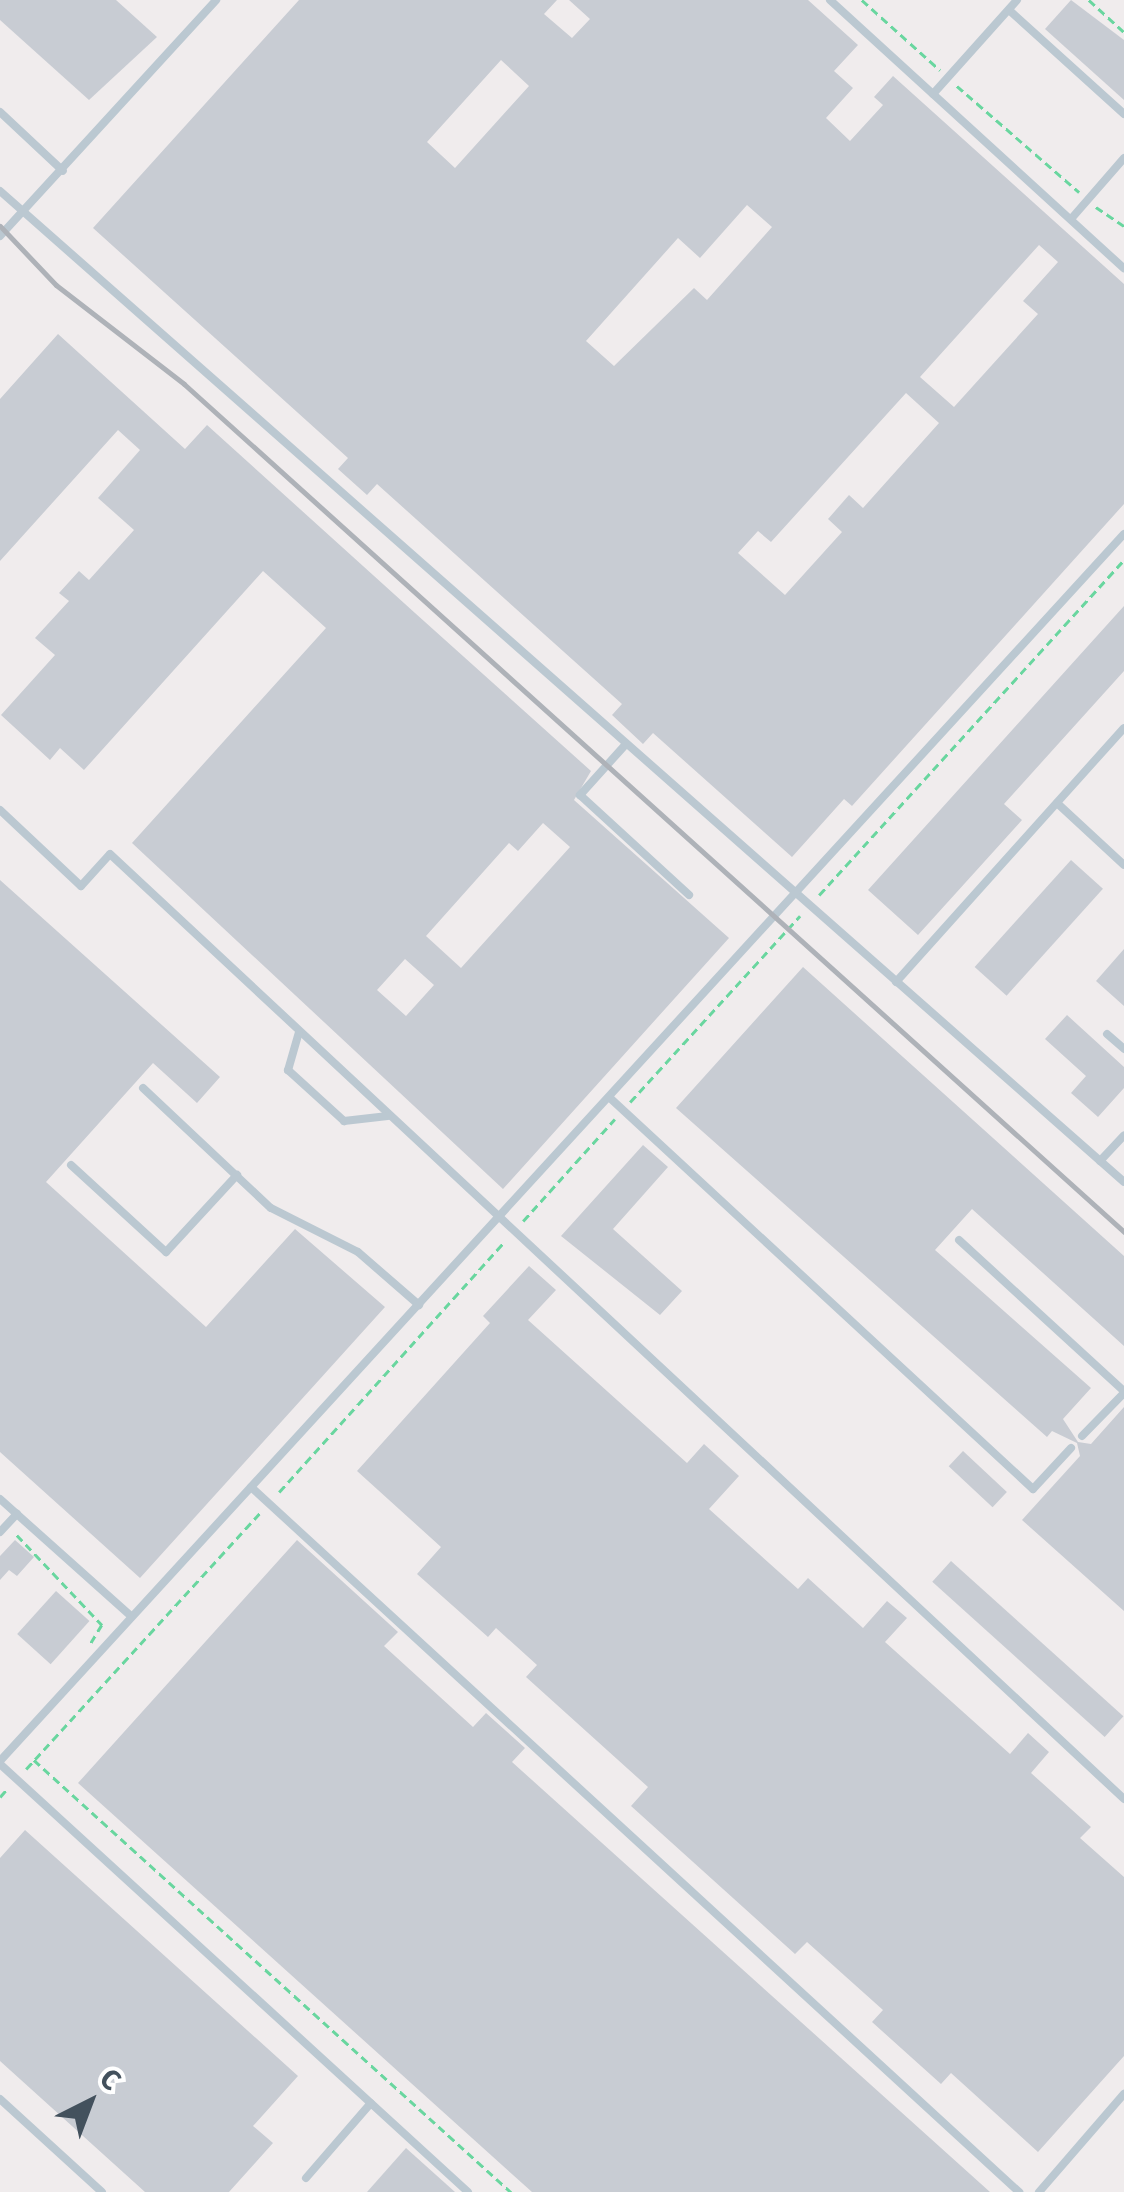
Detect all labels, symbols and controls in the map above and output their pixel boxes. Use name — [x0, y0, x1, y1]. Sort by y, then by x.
north arrow — [40, 2052, 140, 2152]
text: С — [93, 2062, 127, 2097]

